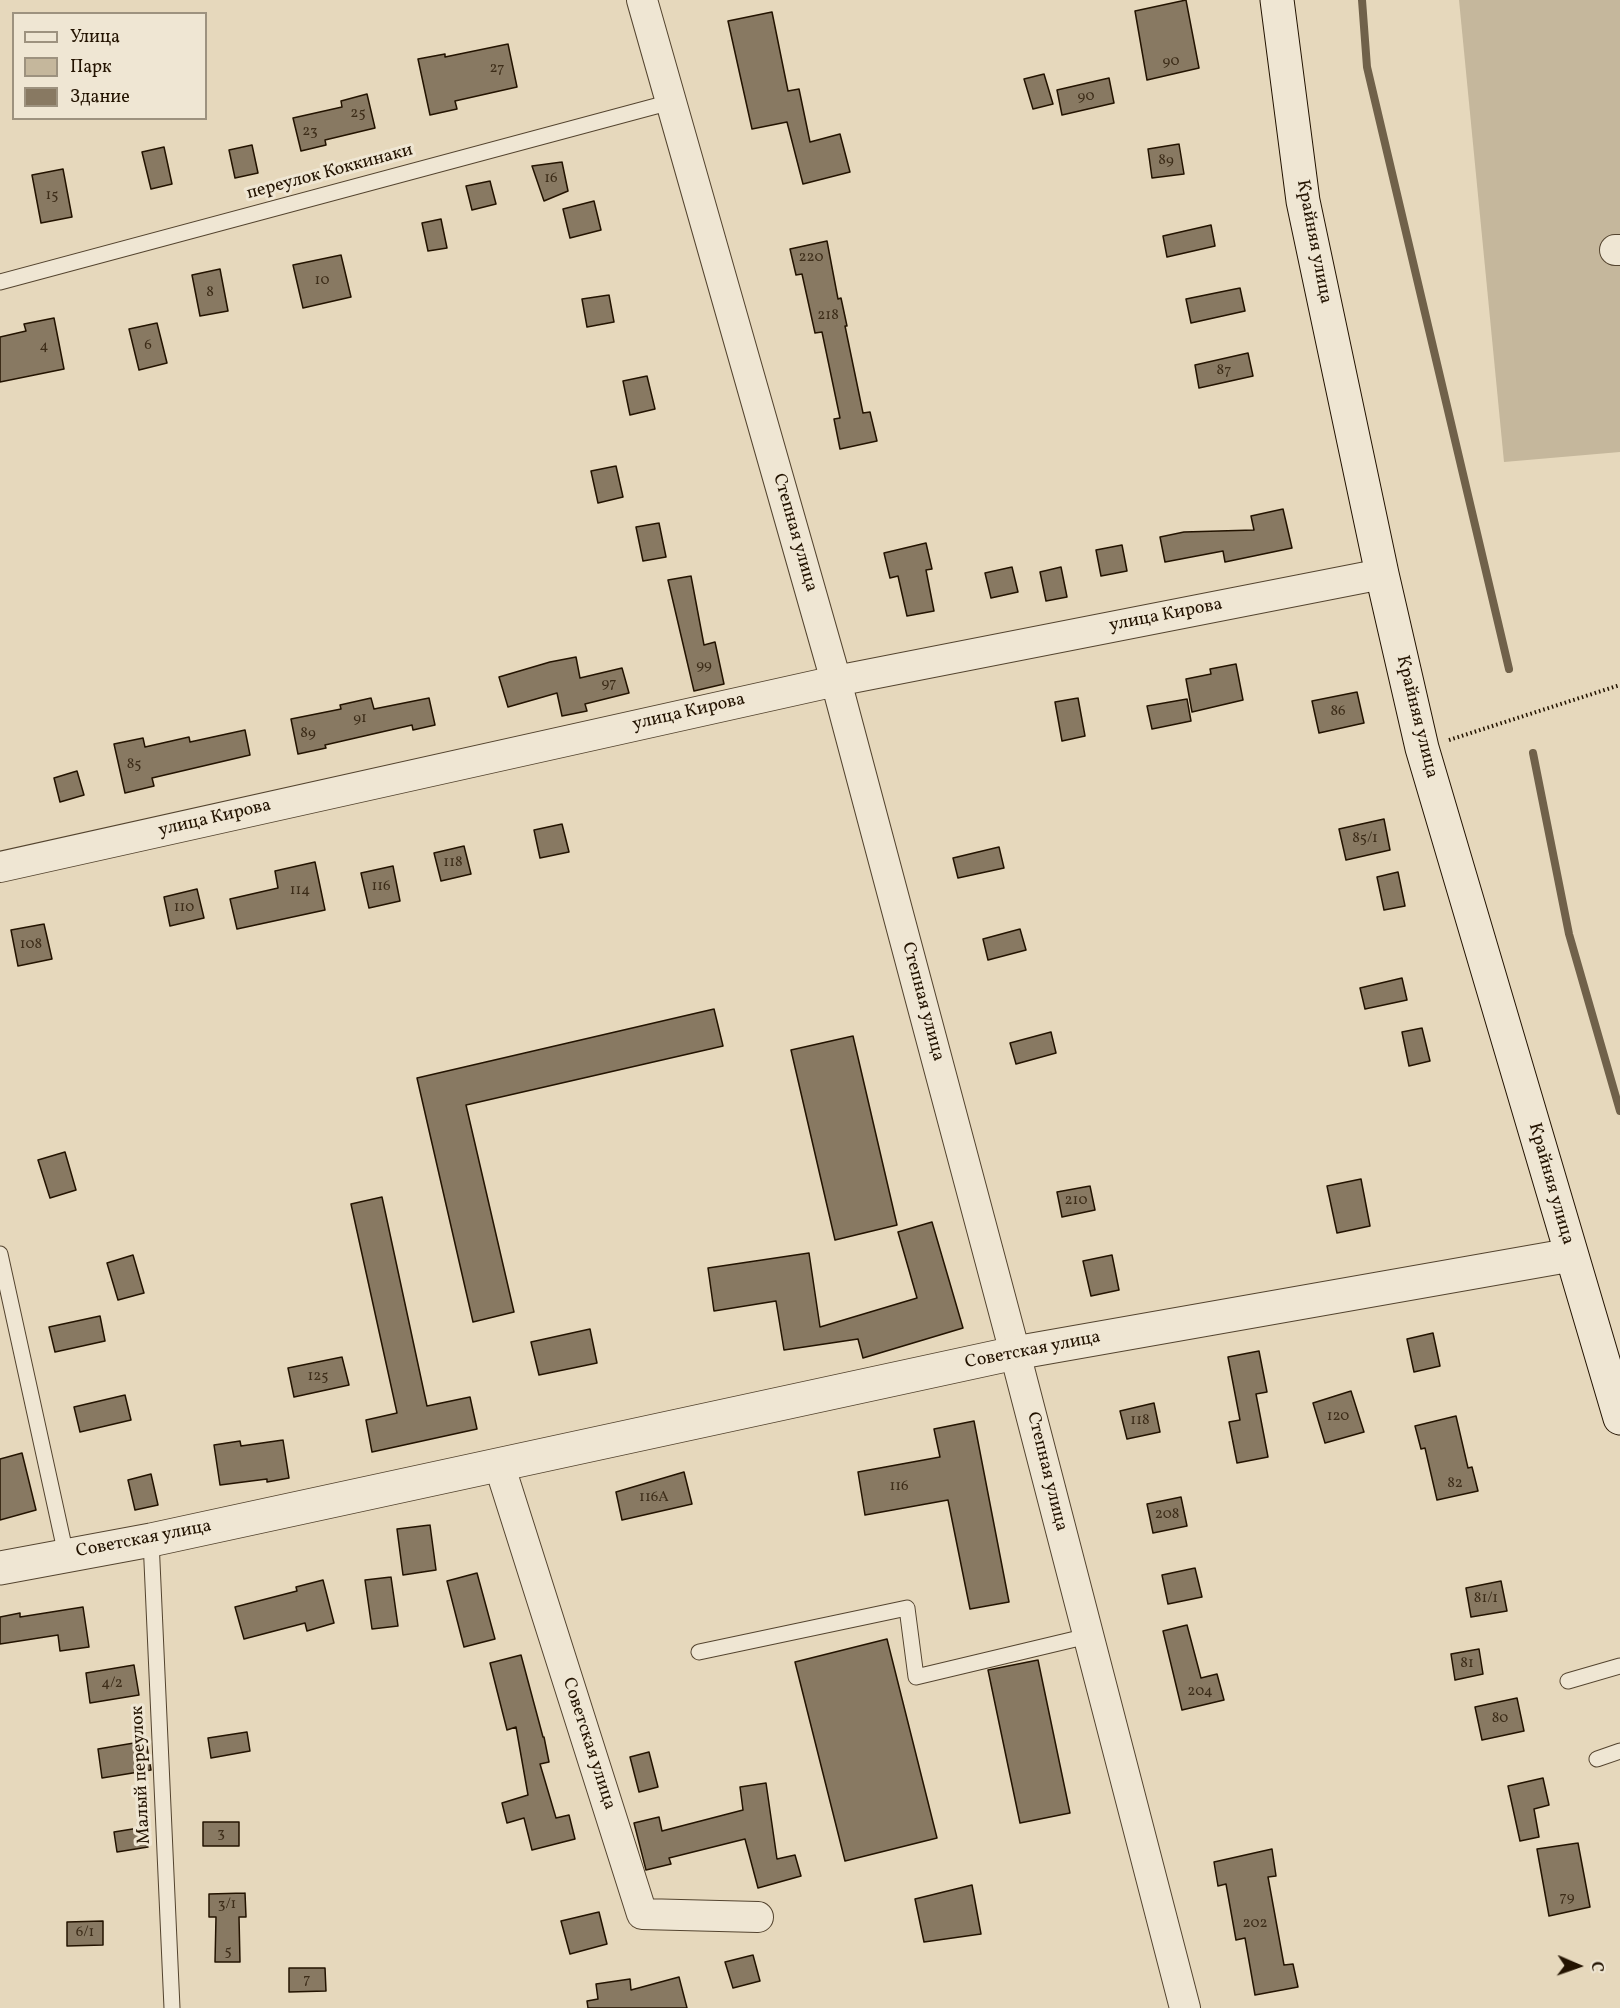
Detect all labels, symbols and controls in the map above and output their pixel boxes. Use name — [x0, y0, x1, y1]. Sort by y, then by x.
legend — [12, 12, 207, 120]
text: Улица — [70, 25, 120, 50]
house number: 90 — [1162, 53, 1180, 71]
text: Парк — [70, 55, 112, 80]
house number: 27 — [490, 60, 504, 78]
text: Здание — [70, 85, 130, 110]
house number: 90 — [1077, 88, 1095, 106]
house number: 25 — [350, 105, 366, 123]
house number: 23 — [302, 123, 318, 141]
street label: переулок Коккинаки — [245, 140, 415, 206]
house number: 89 — [1158, 152, 1174, 170]
house number: 16 — [544, 170, 558, 188]
street label: Крайняя улица — [1290, 178, 1336, 306]
house number: 15 — [45, 187, 59, 205]
house number: 220 — [799, 249, 823, 267]
house number: 10 — [315, 272, 329, 290]
house number: 8 — [206, 284, 214, 302]
house number: 218 — [817, 307, 839, 325]
house number: 6 — [144, 337, 152, 355]
house number: 4 — [40, 338, 48, 356]
house number: 87 — [1217, 362, 1231, 380]
street label: Степная улица — [767, 471, 821, 595]
street label: улица Кирова — [1108, 594, 1224, 638]
street label: Крайняя улица — [1390, 653, 1442, 781]
house number: 99 — [696, 657, 712, 675]
house number: 97 — [601, 675, 617, 693]
street label: улица Кирова — [631, 690, 747, 736]
house number: 86 — [1330, 703, 1346, 721]
house number: 91 — [353, 710, 367, 728]
house number: 89 — [300, 725, 316, 743]
house number: 85 — [127, 756, 141, 774]
street label: улица Кирова — [157, 796, 273, 842]
house number: 85/1 — [1352, 830, 1378, 848]
house number: 118 — [443, 854, 463, 872]
house number: 116 — [371, 878, 391, 896]
house number: 114 — [290, 882, 310, 900]
house number: 110 — [174, 899, 194, 917]
house number: 108 — [20, 936, 42, 954]
street label: Степная улица — [896, 940, 948, 1064]
street label: Крайняя улица — [1522, 1121, 1578, 1247]
house number: 210 — [1065, 1192, 1087, 1210]
street label: Советская улица — [963, 1327, 1103, 1375]
house number: 125 — [307, 1368, 329, 1386]
house number: 120 — [1327, 1408, 1349, 1426]
street label: Степная улица — [1021, 1410, 1071, 1534]
house number: 118 — [1130, 1412, 1150, 1430]
house number: 82 — [1447, 1475, 1463, 1493]
house number: 116 — [889, 1478, 909, 1496]
house number: 116А — [639, 1489, 669, 1507]
house number: 208 — [1155, 1506, 1179, 1524]
street label: Советская улица — [74, 1516, 214, 1564]
house number: 81/1 — [1474, 1590, 1498, 1608]
house number: 81 — [1460, 1655, 1474, 1673]
house number: 4/2 — [101, 1675, 123, 1693]
street label: Советская улица — [556, 1675, 620, 1813]
house number: 204 — [1187, 1683, 1213, 1701]
street label: Малый переулок — [128, 1705, 156, 1845]
house number: 80 — [1492, 1710, 1508, 1728]
house number: 3 — [217, 1825, 225, 1843]
house number: 79 — [1560, 1889, 1574, 1907]
house number: 3/1 — [218, 1896, 236, 1914]
house number: 202 — [1243, 1915, 1267, 1933]
house number: 6/1 — [76, 1924, 94, 1942]
north arrow — [1548, 1936, 1608, 1996]
house number: 5 — [224, 1943, 232, 1961]
text: С — [1585, 1961, 1607, 1972]
house number: 7 — [303, 1971, 311, 1989]

